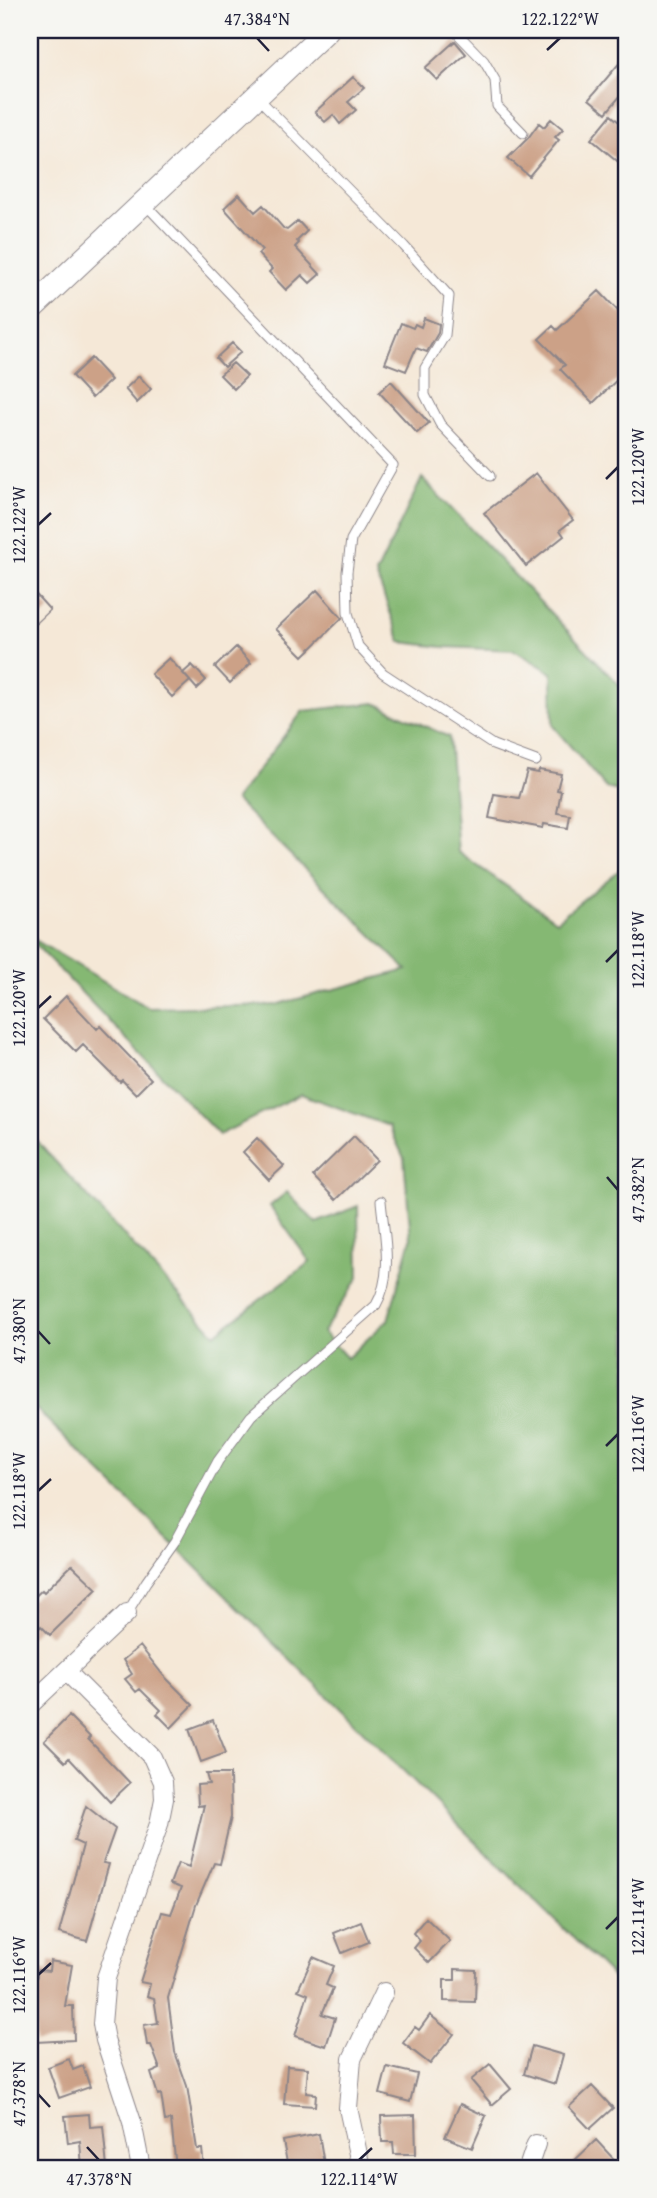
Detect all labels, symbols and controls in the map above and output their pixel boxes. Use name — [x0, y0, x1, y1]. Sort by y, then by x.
text: 47.384°N — [224, 5, 290, 32]
text: 122.122°W — [521, 5, 600, 32]
text: 122.120°W — [624, 427, 651, 506]
text: 122.122°W — [5, 485, 32, 564]
text: 122.118°W — [624, 910, 651, 989]
text: 122.120°W — [5, 968, 32, 1047]
text: 47.382°N — [624, 1157, 651, 1223]
text: 47.380°N — [5, 1298, 32, 1364]
text: 122.116°W — [624, 1394, 651, 1473]
text: 122.118°W — [5, 1451, 32, 1530]
text: 122.114°W — [624, 1877, 651, 1956]
text: 122.116°W — [5, 1935, 32, 2014]
text: 47.378°N — [5, 2061, 32, 2127]
text: 47.378°N — [66, 2165, 132, 2192]
text: 122.114°W — [320, 2165, 399, 2192]

